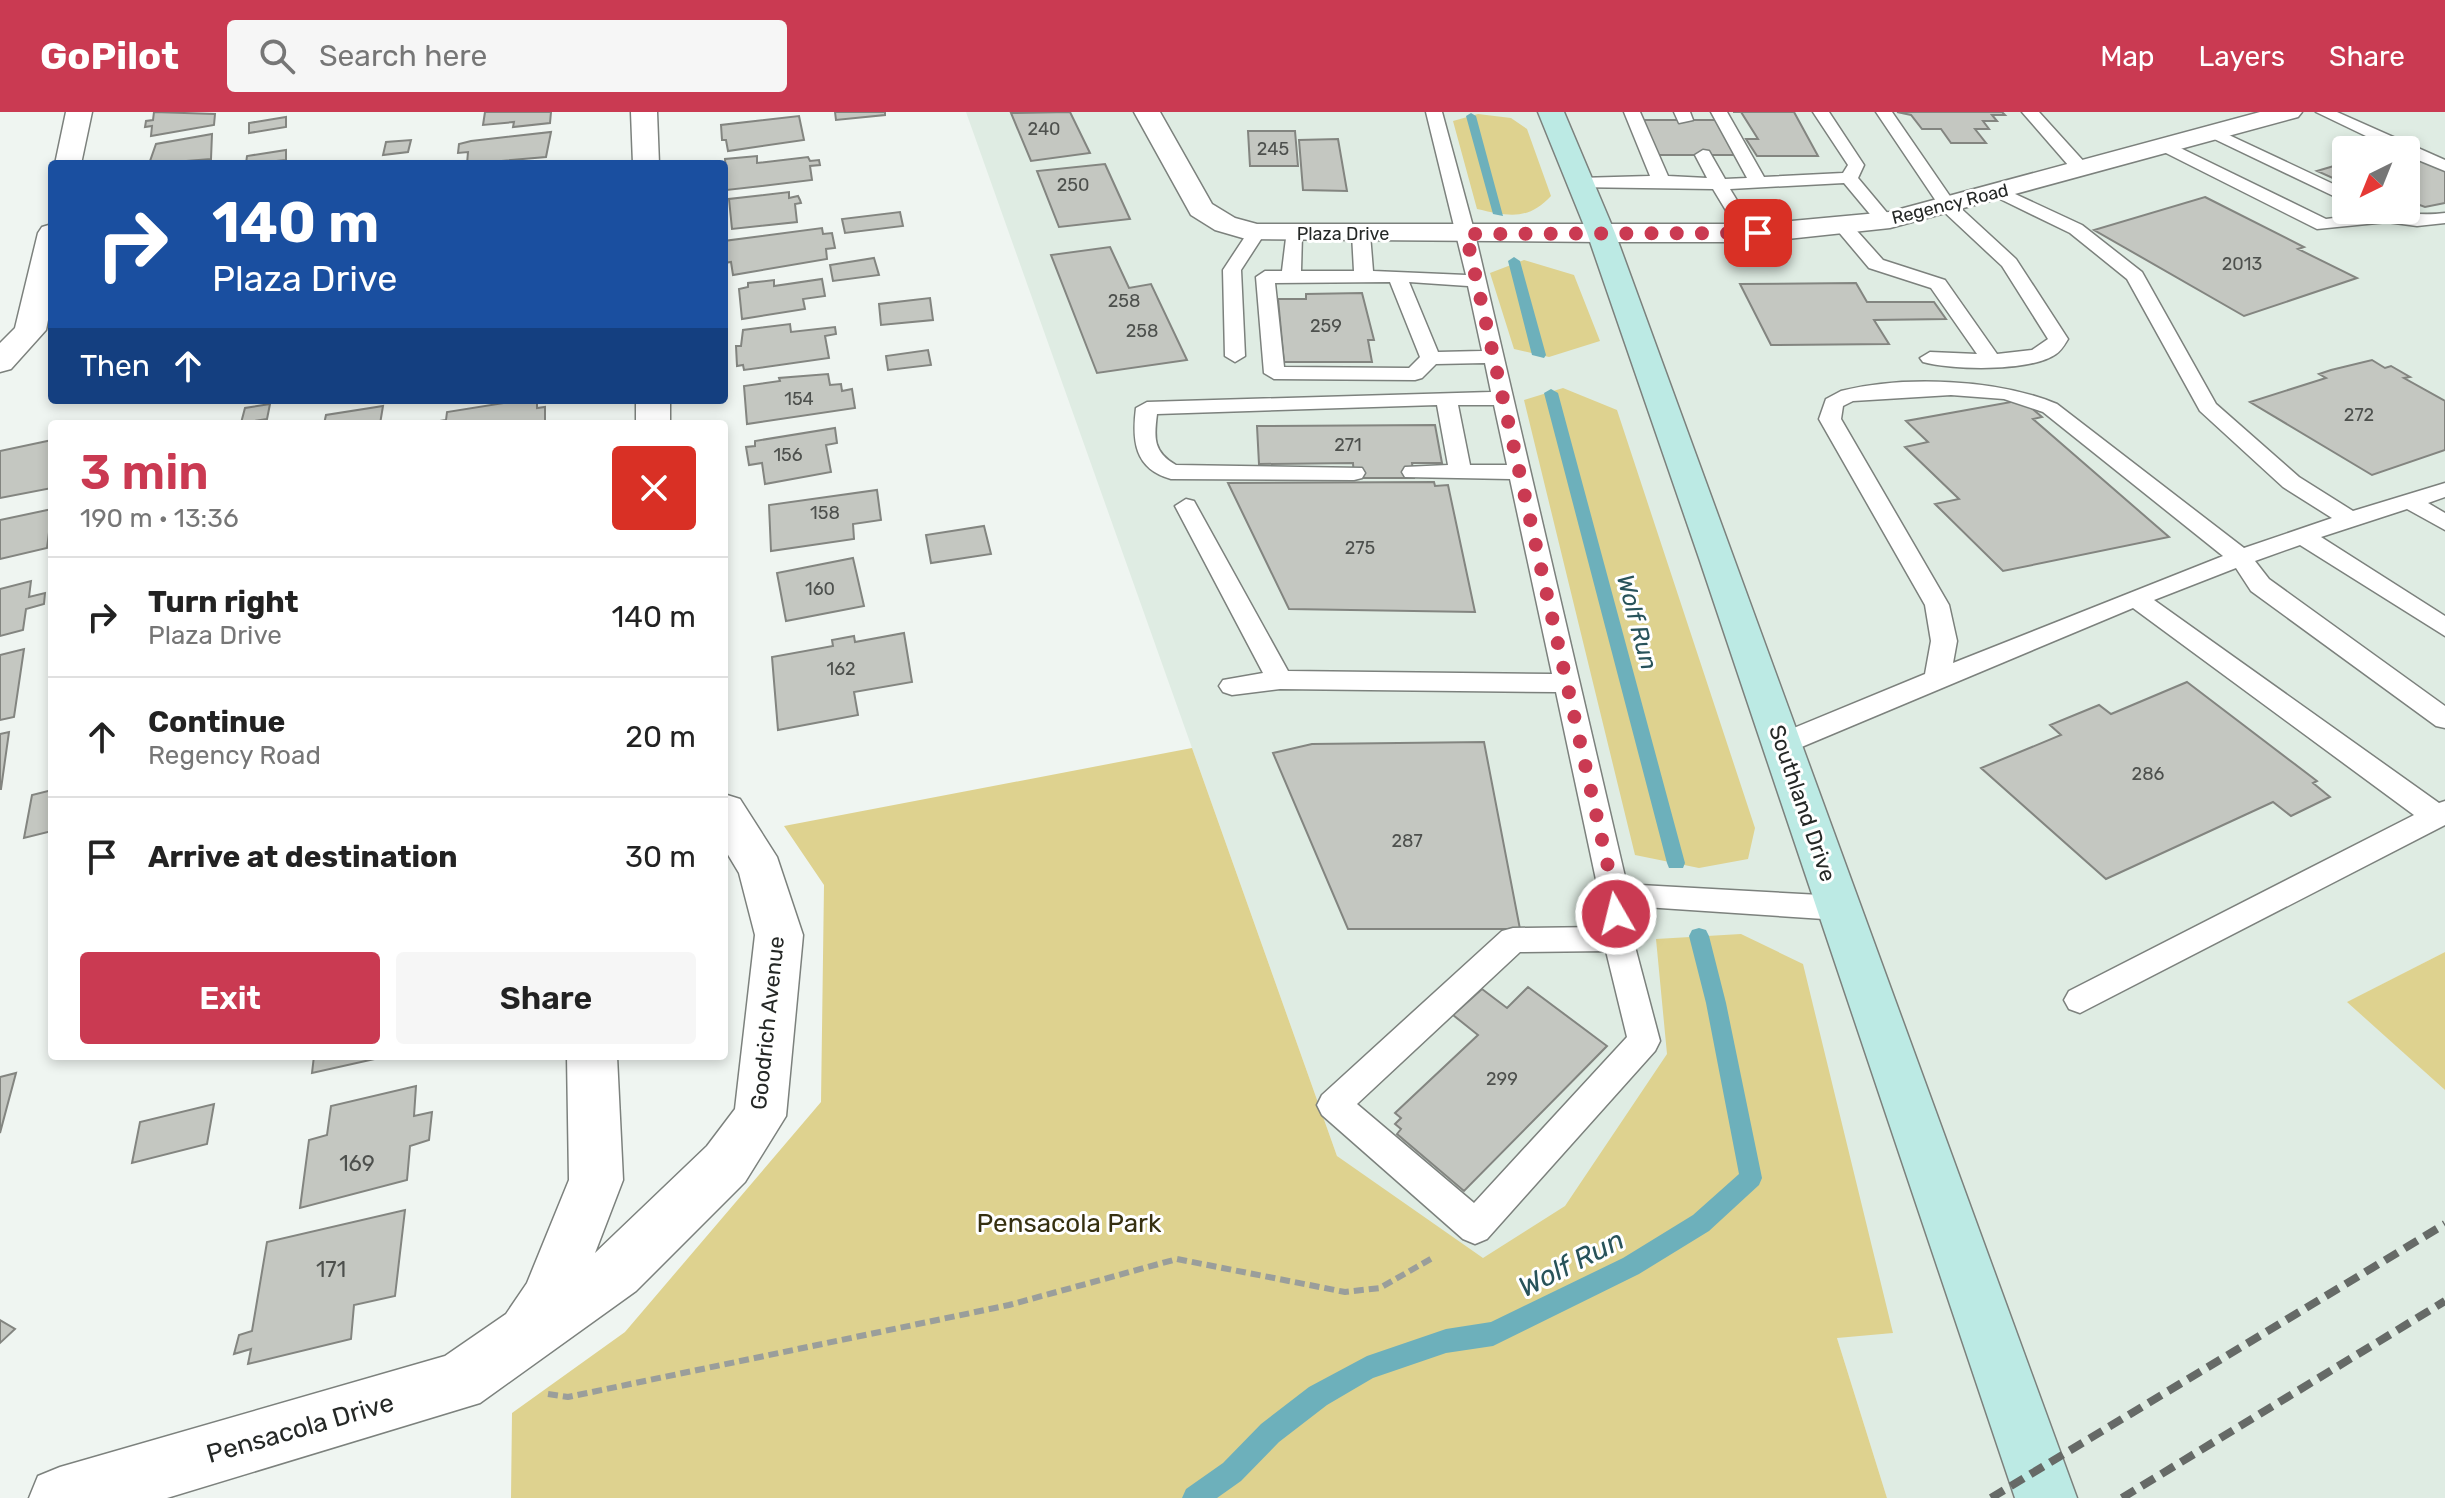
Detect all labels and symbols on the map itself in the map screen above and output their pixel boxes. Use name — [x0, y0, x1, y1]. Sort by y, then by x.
house number: 240 — [1028, 118, 1061, 140]
north arrow — [2332, 136, 2420, 224]
house number: 245 — [1257, 138, 1289, 160]
house number: 250 — [1057, 174, 1089, 196]
street label: Regency Road — [1889, 179, 2011, 229]
pin — [1724, 199, 1792, 267]
street label: Plaza Drive — [1297, 223, 1389, 245]
house number: 2013 — [2222, 253, 2262, 275]
house number: 258 — [1108, 290, 1140, 312]
house number: 259 — [1310, 315, 1342, 337]
house number: 258 — [1126, 320, 1158, 342]
house number: 154 — [784, 388, 814, 410]
house number: 272 — [2344, 404, 2374, 426]
house number: 271 — [1334, 434, 1362, 456]
house number: 156 — [773, 444, 803, 466]
house number: 158 — [810, 502, 840, 524]
house number: 275 — [1345, 537, 1375, 559]
water label: Wolf Run — [1611, 571, 1663, 673]
house number: 160 — [805, 578, 835, 600]
house number: 162 — [826, 658, 856, 680]
street label: Southland Drive — [1763, 721, 1842, 885]
house number: 286 — [2132, 763, 2165, 785]
house number: 287 — [1391, 830, 1423, 852]
position arrow — [1574, 872, 1658, 956]
street label: Goodrich Avenue — [745, 935, 790, 1111]
house number: 299 — [1486, 1068, 1518, 1090]
house number: 169 — [339, 1150, 375, 1177]
park label: Pensacola Park — [977, 1208, 1162, 1239]
water label: Wolf Run — [1513, 1223, 1629, 1304]
house number: 171 — [316, 1256, 346, 1283]
street label: Pensacola Drive — [203, 1387, 397, 1470]

